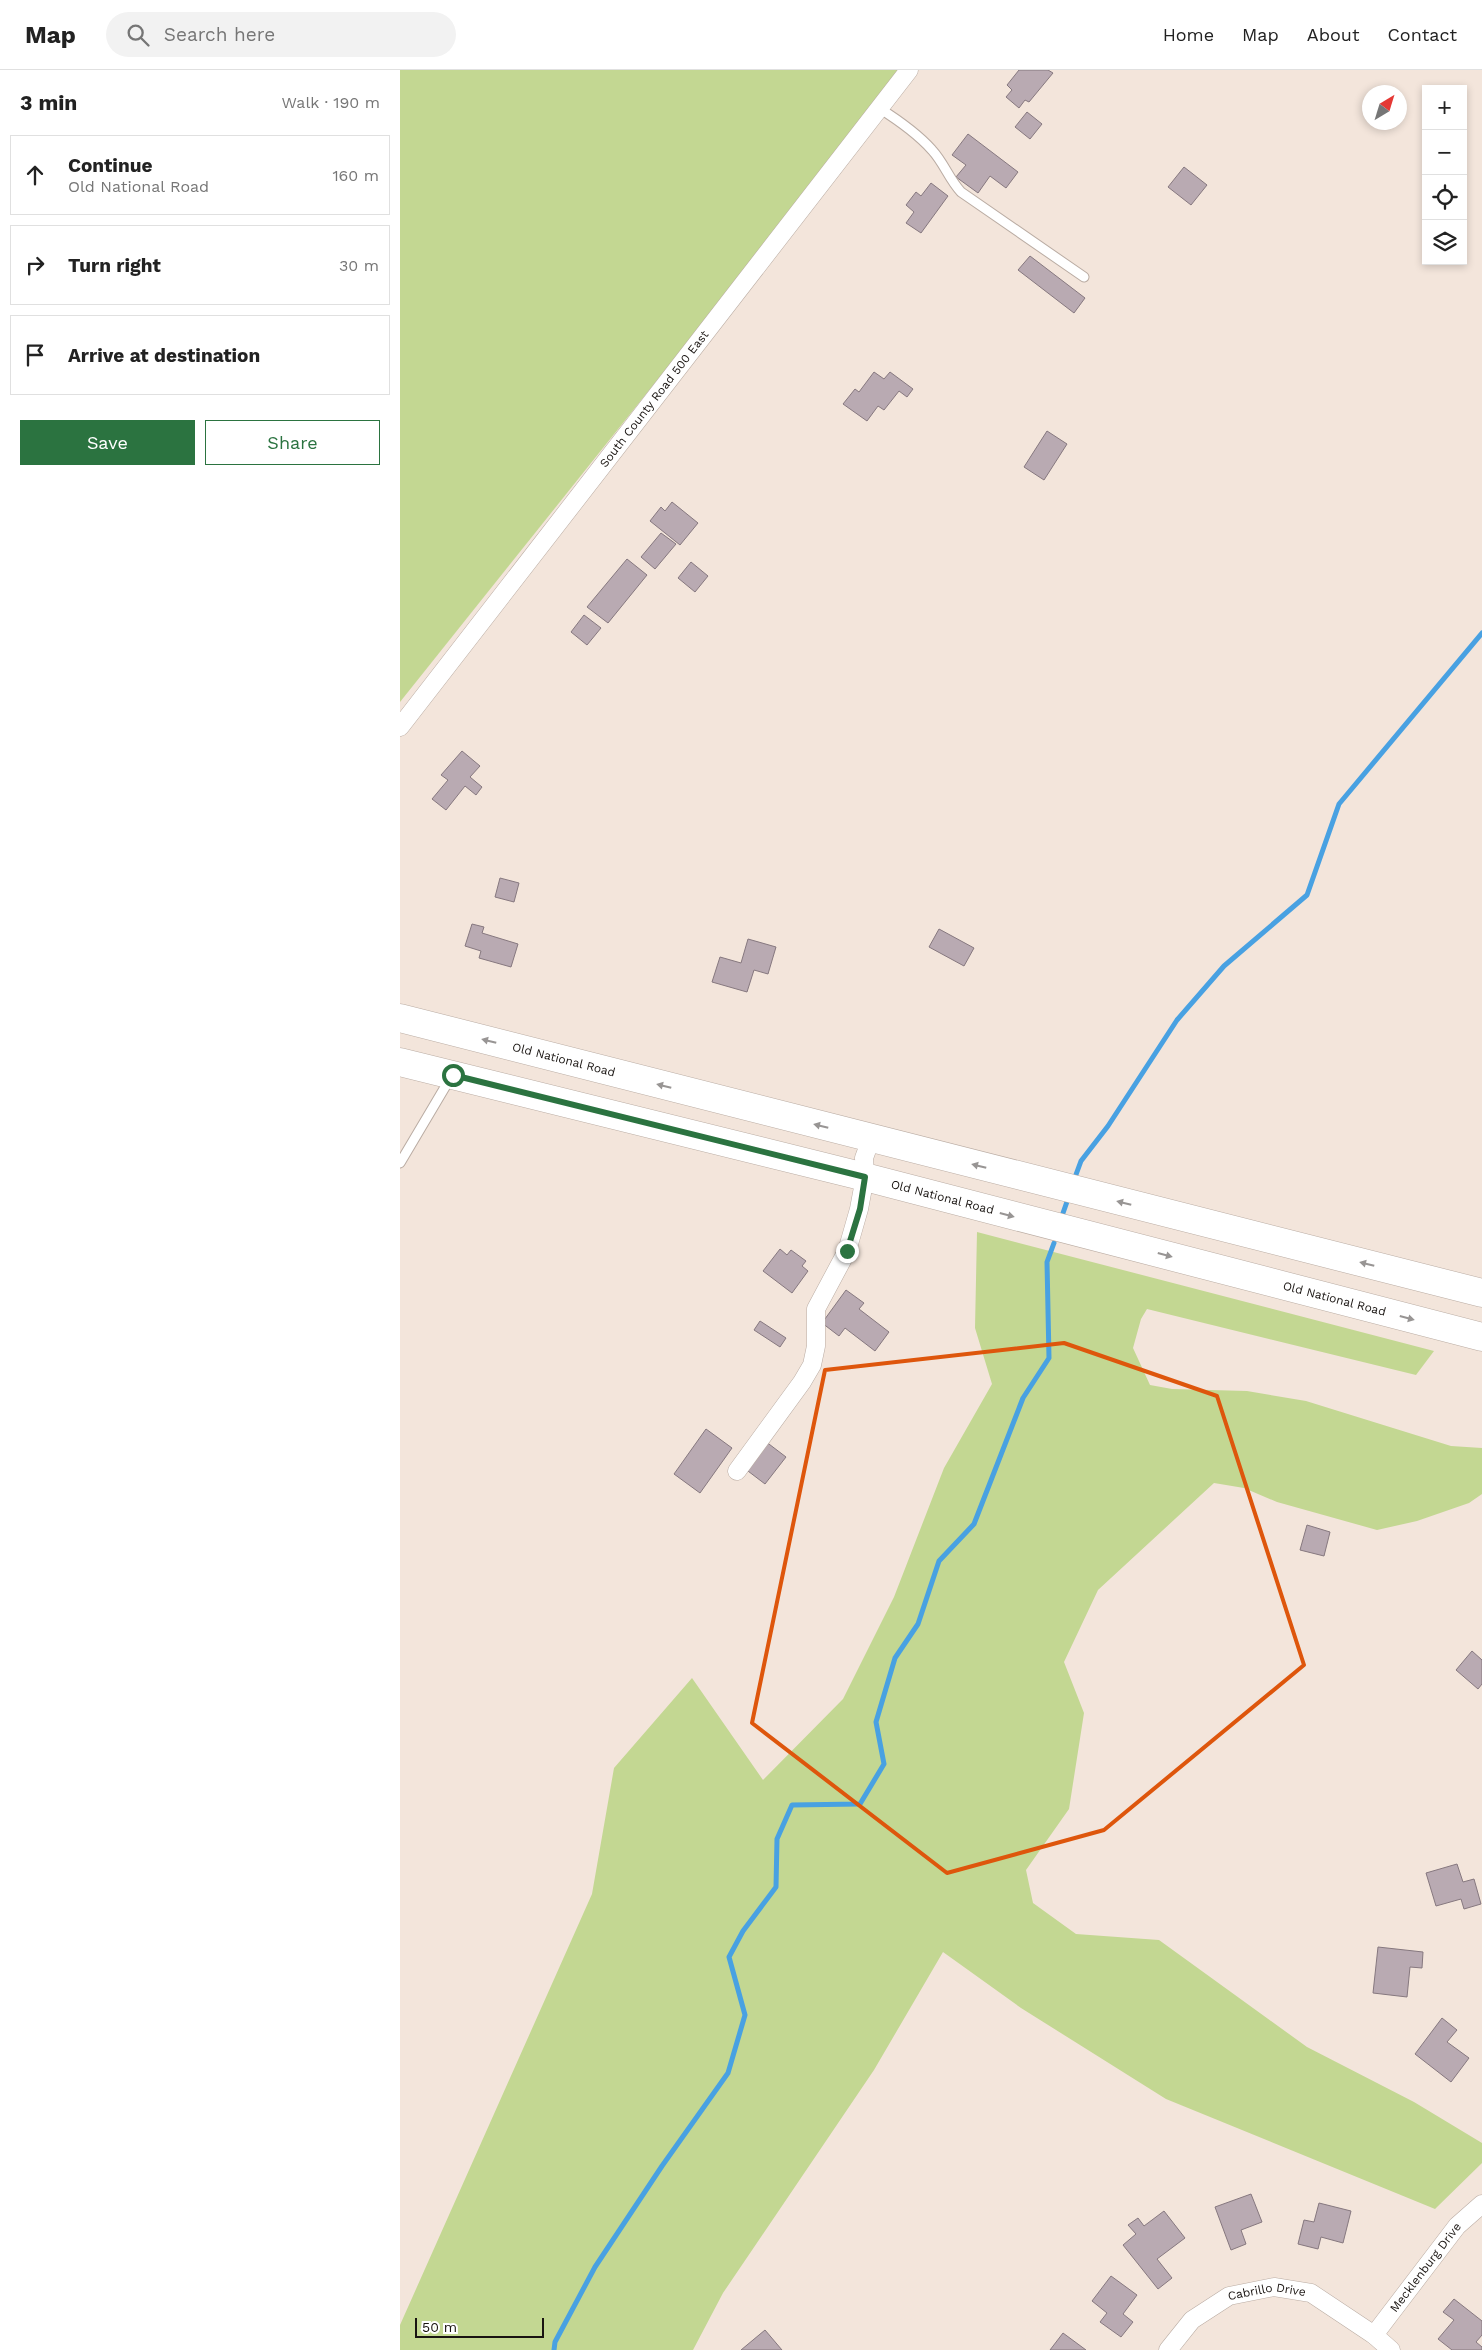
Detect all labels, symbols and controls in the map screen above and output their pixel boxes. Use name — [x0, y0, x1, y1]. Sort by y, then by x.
search box — [106, 12, 456, 57]
text: Map — [25, 21, 76, 49]
icon: search — [124, 21, 152, 49]
text: Search here — [164, 23, 275, 46]
text: Home — [1163, 24, 1214, 45]
text: Map — [1242, 24, 1279, 45]
text: About — [1307, 24, 1359, 45]
text: Contact — [1387, 24, 1457, 45]
north arrow — [1362, 85, 1407, 130]
map controls — [1422, 85, 1467, 265]
button: + — [1422, 85, 1467, 130]
text: 3 min — [20, 90, 77, 115]
text: Walk · 190 m — [282, 93, 380, 112]
button: − — [1422, 130, 1467, 175]
text: Continue — [68, 154, 152, 177]
icon: ahead — [21, 161, 49, 189]
text: 160 m — [332, 166, 379, 185]
button: locate — [1422, 175, 1467, 220]
text: Old National Road — [68, 177, 209, 196]
button: layers — [1422, 220, 1467, 265]
icon: right — [21, 251, 49, 279]
text: Turn right — [68, 254, 161, 277]
text: 30 m — [339, 256, 379, 275]
street label: South County Road 500 East — [597, 328, 712, 470]
icon: arrive — [21, 341, 49, 369]
text: Arrive at destination — [68, 344, 260, 367]
button: Save — [20, 420, 195, 465]
button: Share — [205, 420, 380, 465]
one-way arrow — [482, 1037, 497, 1045]
street label: Old National Road — [511, 1040, 617, 1079]
route start — [442, 1064, 465, 1087]
one-way arrow — [656, 1081, 671, 1089]
one-way arrow — [814, 1122, 829, 1130]
one-way arrow — [971, 1162, 986, 1170]
street label: Old National Road — [889, 1177, 995, 1217]
one-way arrow — [1117, 1199, 1132, 1207]
one-way arrow — [1000, 1211, 1015, 1219]
route end — [836, 1240, 859, 1263]
one-way arrow — [1157, 1251, 1172, 1259]
one-way arrow — [1359, 1260, 1374, 1268]
street label: Old National Road — [1281, 1279, 1388, 1319]
one-way arrow — [1399, 1314, 1414, 1322]
street label: Mecklenburg Drive — [1387, 2220, 1464, 2315]
street label: Cabrillo Drive — [1227, 2280, 1307, 2303]
scale bar — [415, 2315, 544, 2338]
text: 50 m — [422, 2319, 457, 2335]

